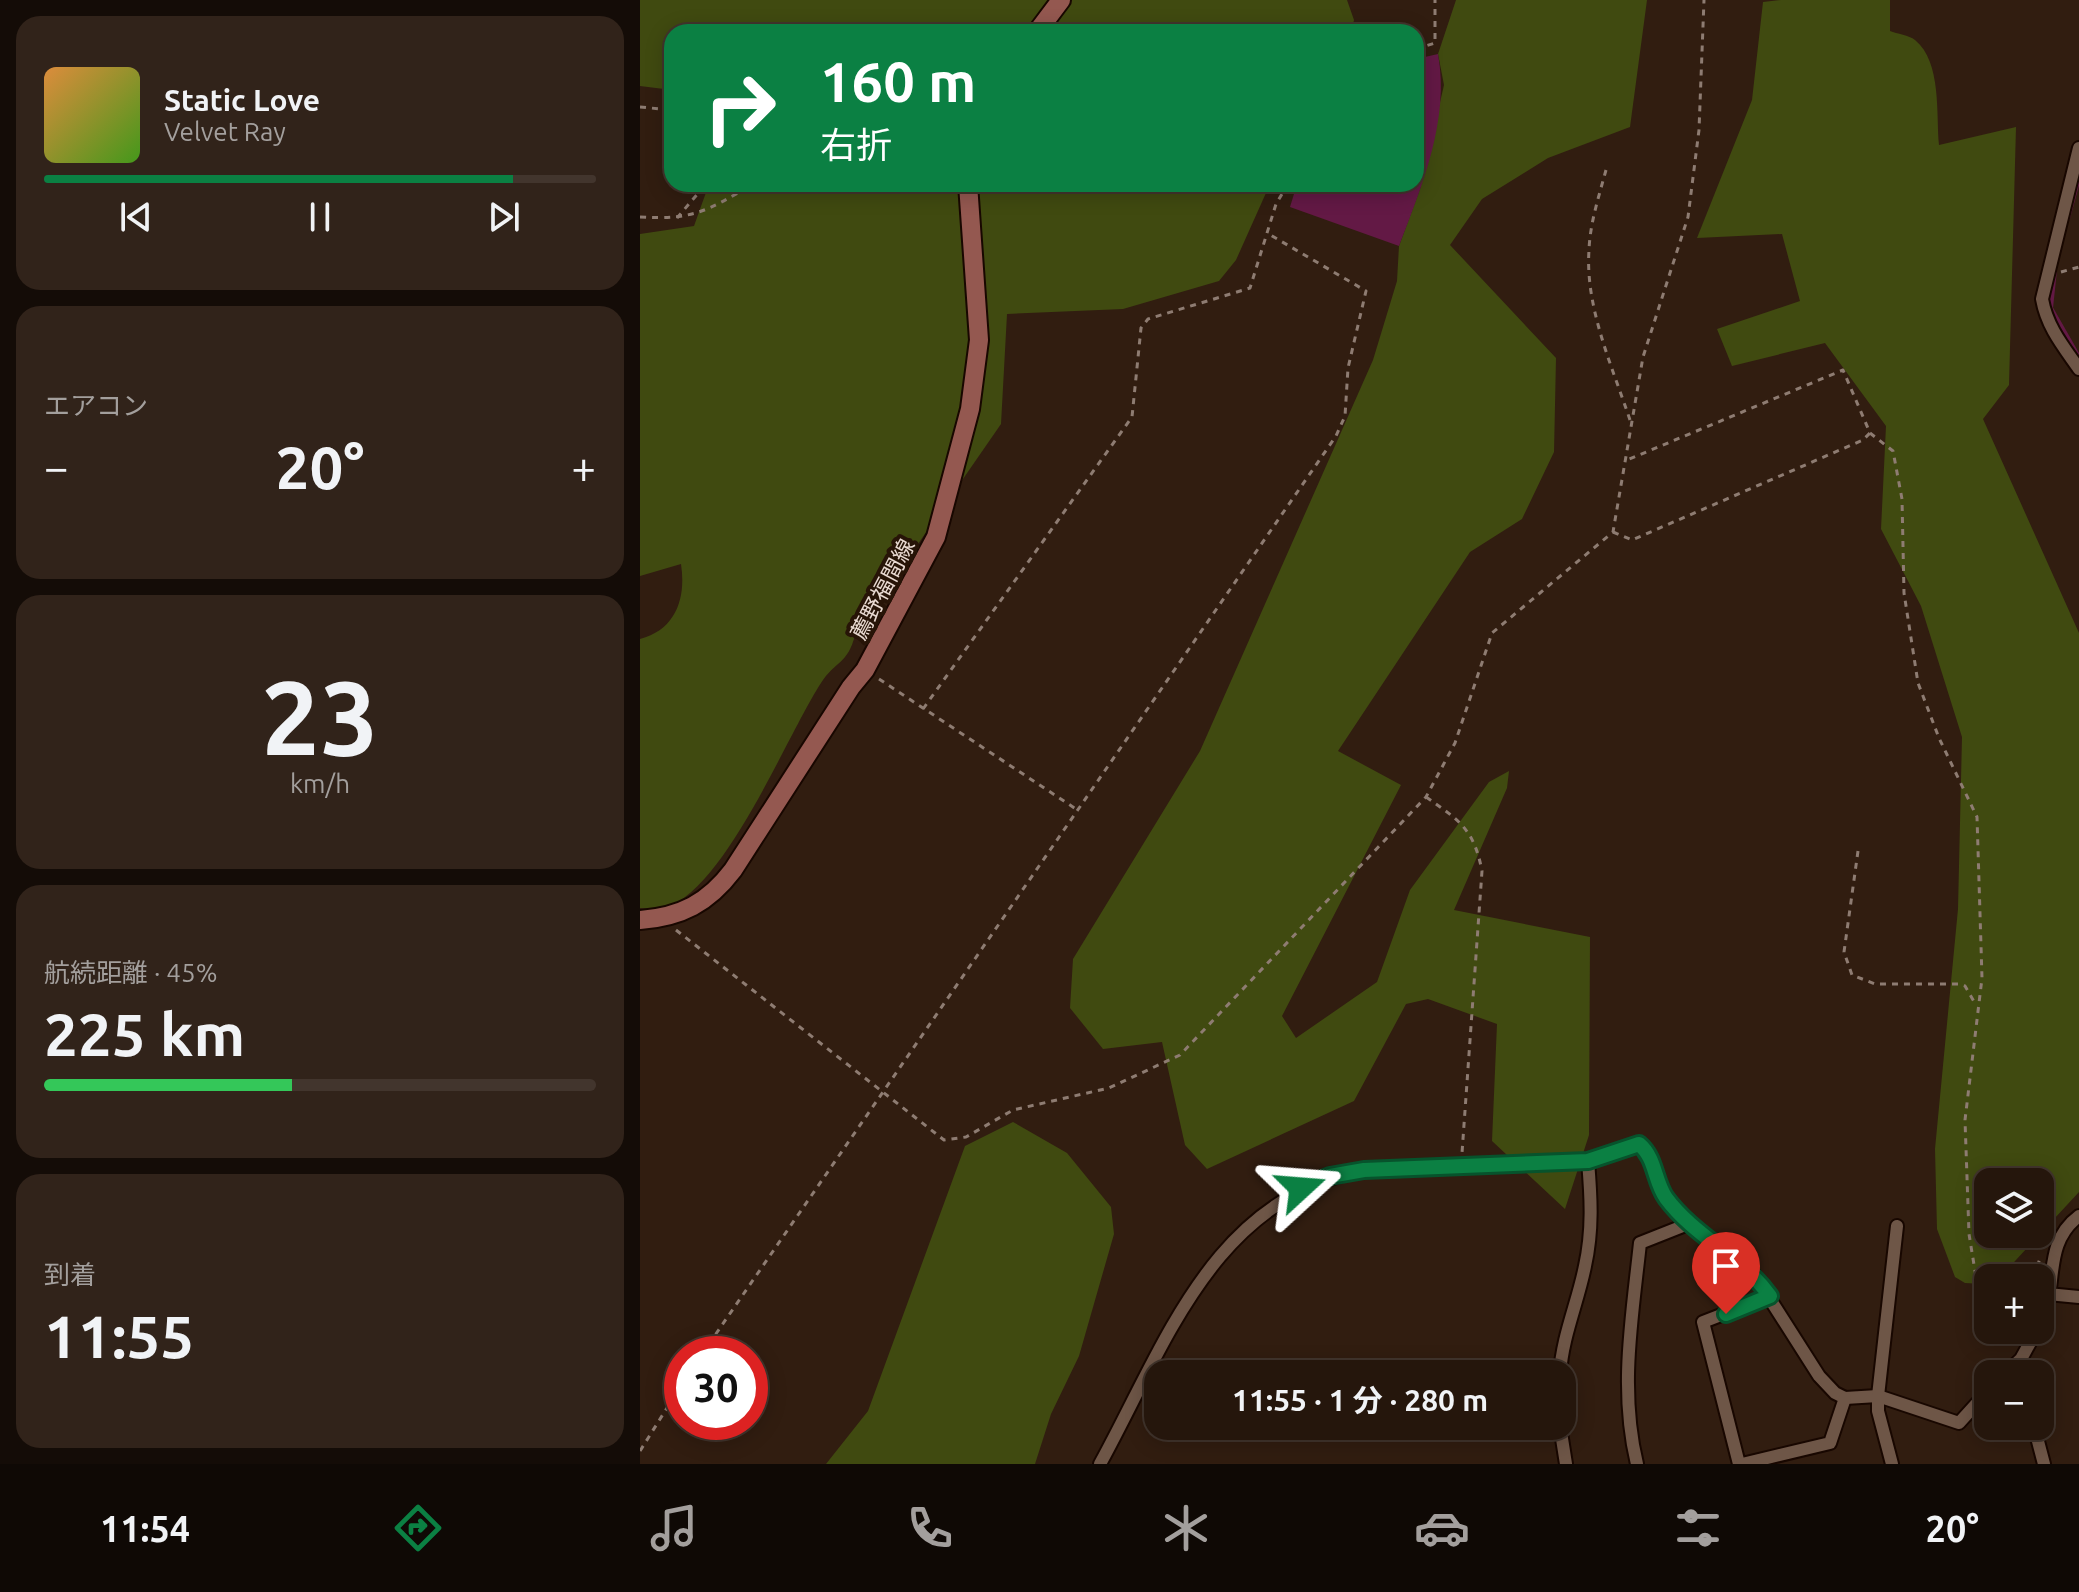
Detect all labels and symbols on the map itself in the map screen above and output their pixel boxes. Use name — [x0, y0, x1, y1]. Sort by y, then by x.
street label: 薦野福間線 — [845, 535, 919, 643]
position arrow — [1259, 1146, 1343, 1230]
pin — [1692, 1232, 1760, 1314]
speed limit sign: 30 — [664, 1336, 768, 1440]

